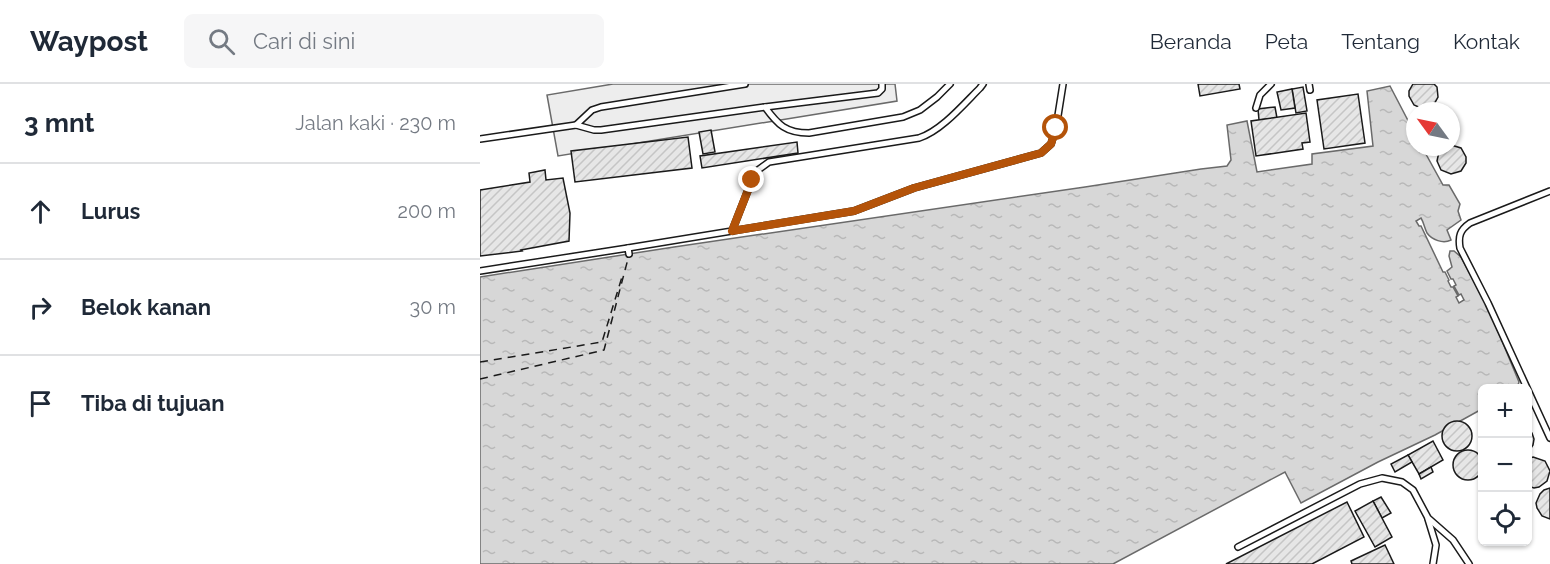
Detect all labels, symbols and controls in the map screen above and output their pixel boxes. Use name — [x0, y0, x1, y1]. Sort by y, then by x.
search box — [184, 14, 604, 68]
text: Waypost — [30, 25, 148, 58]
icon: search — [205, 25, 238, 58]
text: Cari di sini — [253, 28, 355, 54]
text: Beranda — [1150, 29, 1232, 54]
text: Peta — [1265, 29, 1308, 54]
text: Tentang — [1341, 29, 1420, 54]
text: Kontak — [1453, 29, 1520, 54]
north arrow — [1406, 102, 1460, 156]
text: 3 mnt — [24, 108, 95, 138]
text: Jalan kaki · 230 m — [295, 111, 456, 135]
route start — [1042, 114, 1068, 140]
route end — [738, 166, 764, 192]
icon: ahead — [24, 195, 57, 228]
text: Lurus — [81, 198, 140, 224]
text: 200 m — [398, 199, 456, 223]
icon: right — [24, 291, 57, 324]
text: Belok kanan — [81, 294, 211, 320]
text: 30 m — [410, 295, 456, 319]
map controls — [1478, 384, 1532, 546]
button: + — [1478, 384, 1532, 438]
icon: arrive — [24, 387, 57, 420]
text: Tiba di tujuan — [81, 390, 224, 416]
button: − — [1478, 438, 1532, 492]
button: locate — [1478, 492, 1532, 546]

